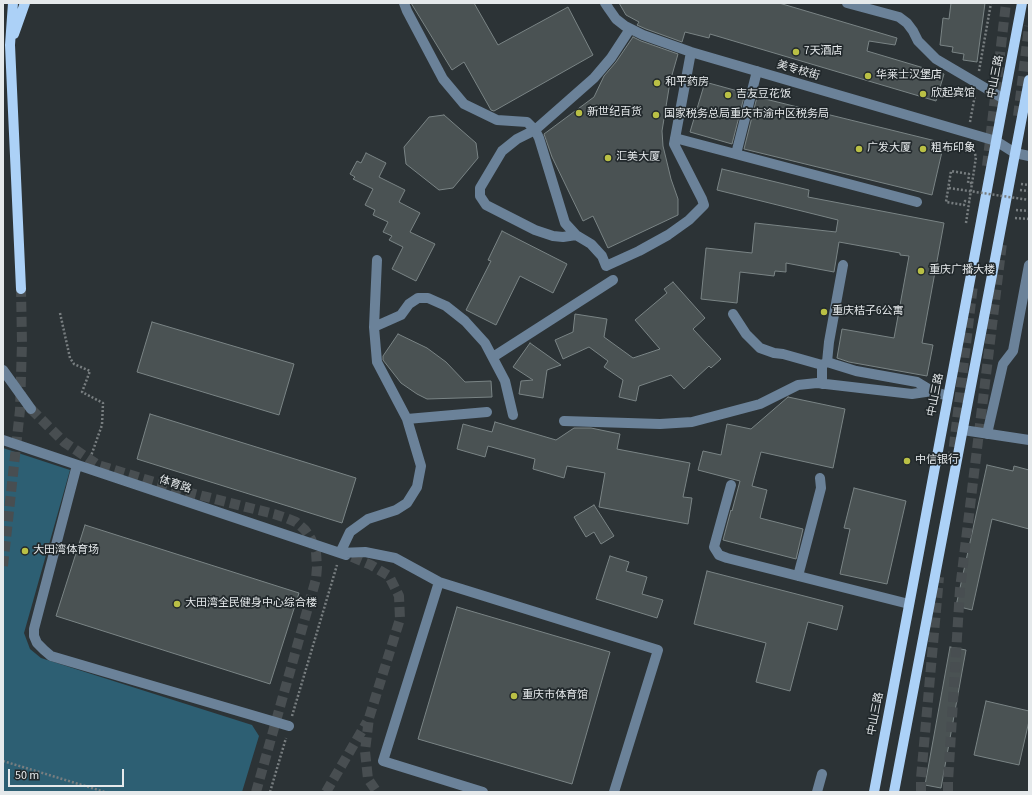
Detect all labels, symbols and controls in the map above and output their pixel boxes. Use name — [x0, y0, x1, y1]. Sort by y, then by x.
place label: 7天酒店 — [804, 45, 842, 59]
marker: 7天酒店 — [791, 47, 801, 57]
street label: 中山三路 — [985, 54, 1007, 100]
street label: 美专校街 — [775, 59, 821, 83]
place label: 华莱士汉堡店 — [876, 69, 942, 83]
marker: 华莱士汉堡店 — [863, 71, 873, 81]
place label: 和平药房 — [665, 76, 709, 90]
marker: 和平药房 — [652, 78, 662, 88]
place label: 欣起宾馆 — [931, 87, 975, 101]
place label: 吉友豆花饭 — [736, 88, 791, 102]
marker: 欣起宾馆 — [918, 89, 928, 99]
marker: 吉友豆花饭 — [723, 90, 733, 100]
place label: 新世纪百货 — [587, 106, 642, 120]
marker: 新世纪百货 — [574, 108, 584, 118]
place label: 国家税务总局重庆市渝中区税务局 — [664, 108, 829, 122]
marker: 国家税务总局重庆市渝中区税务局 — [651, 110, 661, 120]
place label: 广发大厦 — [867, 142, 911, 156]
place label: 粗布印象 — [931, 142, 975, 156]
marker: 广发大厦 — [854, 144, 864, 154]
marker: 粗布印象 — [918, 144, 928, 154]
place label: 汇美大厦 — [616, 151, 660, 165]
marker: 汇美大厦 — [603, 153, 613, 163]
place label: 重庆广播大楼 — [929, 264, 995, 278]
marker: 重庆广播大楼 — [916, 266, 926, 276]
place label: 重庆桔子6公寓 — [832, 305, 903, 319]
marker: 重庆桔子6公寓 — [819, 307, 829, 317]
street label: 中山三路 — [925, 372, 947, 418]
place label: 中信银行 — [915, 454, 959, 468]
marker: 中信银行 — [902, 456, 912, 466]
street label: 体育路 — [157, 473, 193, 497]
place label: 大田湾体育场 — [33, 544, 99, 558]
marker: 大田湾体育场 — [20, 546, 30, 556]
place label: 大田湾全民健身中心综合楼 — [185, 597, 317, 611]
marker: 大田湾全民健身中心综合楼 — [172, 599, 182, 609]
place label: 重庆市体育馆 — [522, 689, 588, 703]
marker: 重庆市体育馆 — [509, 691, 519, 701]
street label: 中山三路 — [865, 691, 887, 737]
scale bar — [10, 761, 126, 787]
text: 50 m — [15, 767, 39, 784]

